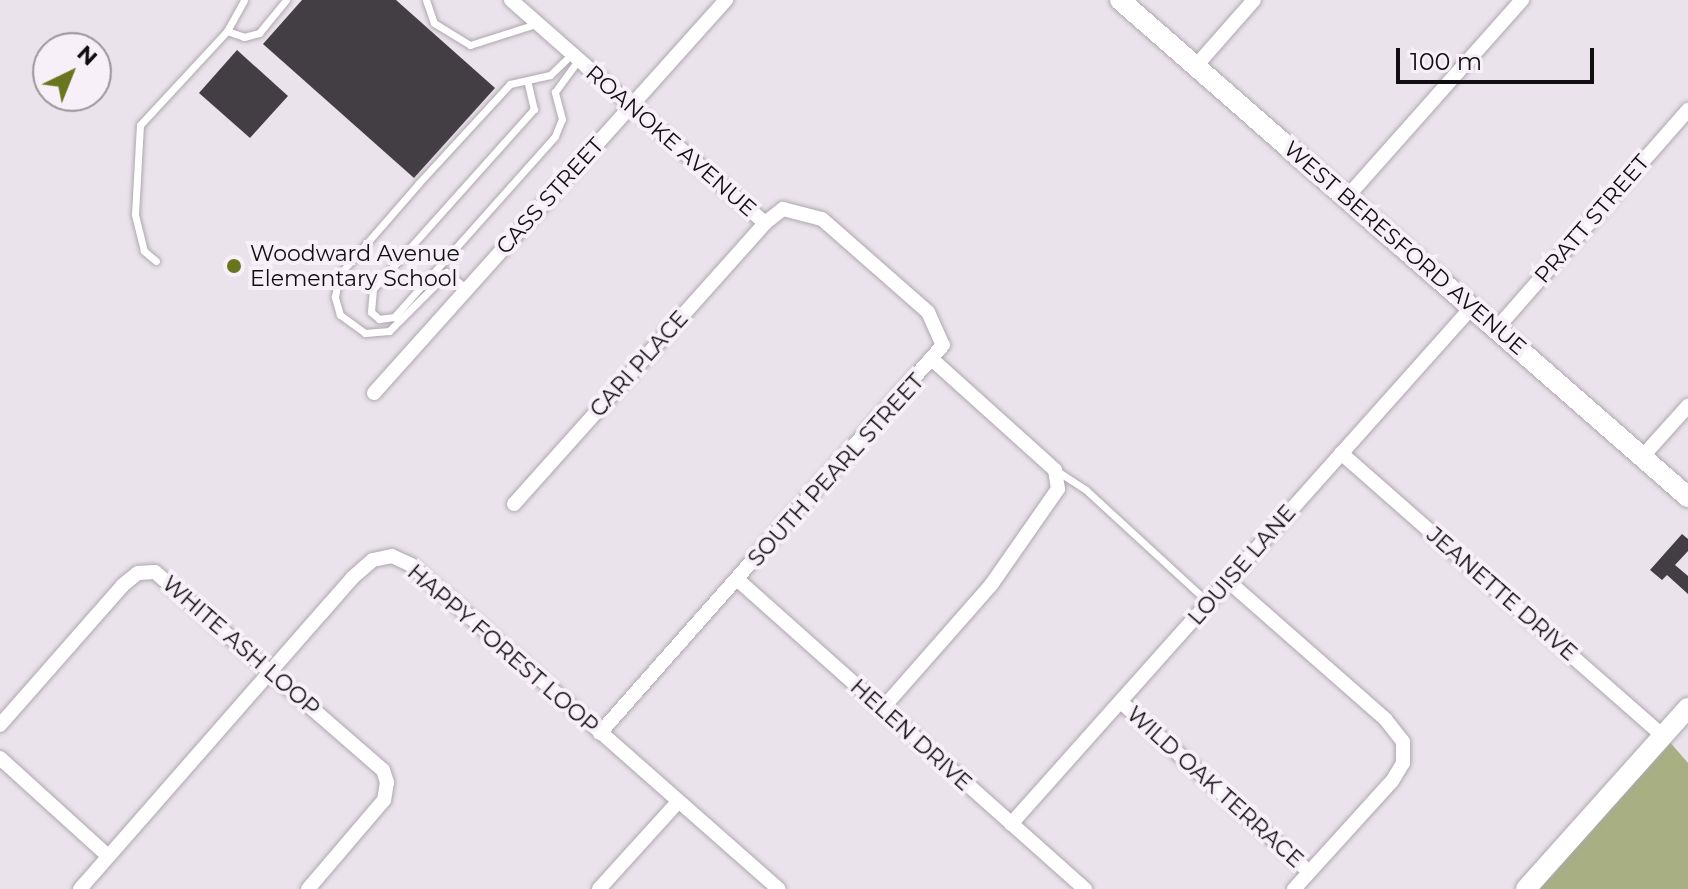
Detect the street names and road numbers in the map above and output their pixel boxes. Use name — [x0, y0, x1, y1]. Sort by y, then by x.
street label: ROANOKE AVENUE — [580, 60, 762, 222]
street label: CASS STREET — [491, 132, 609, 260]
street label: WEST BERESFORD AVENUE — [1278, 135, 1532, 361]
street label: PRATT STREET — [1529, 149, 1655, 289]
street label: CARI PLACE — [584, 305, 694, 423]
street label: SOUTH PEARL STREET — [743, 368, 929, 572]
street label: LOUISE LANE — [1183, 500, 1301, 630]
street label: JEANETTE DRIVE — [1422, 522, 1582, 666]
street label: HAPPY FOREST LOOP — [402, 559, 604, 739]
street label: WHITE ASH LOOP — [157, 570, 325, 722]
street label: HELEN DRIVE — [845, 674, 977, 796]
street label: WILD OAK TERRACE — [1121, 701, 1309, 873]

